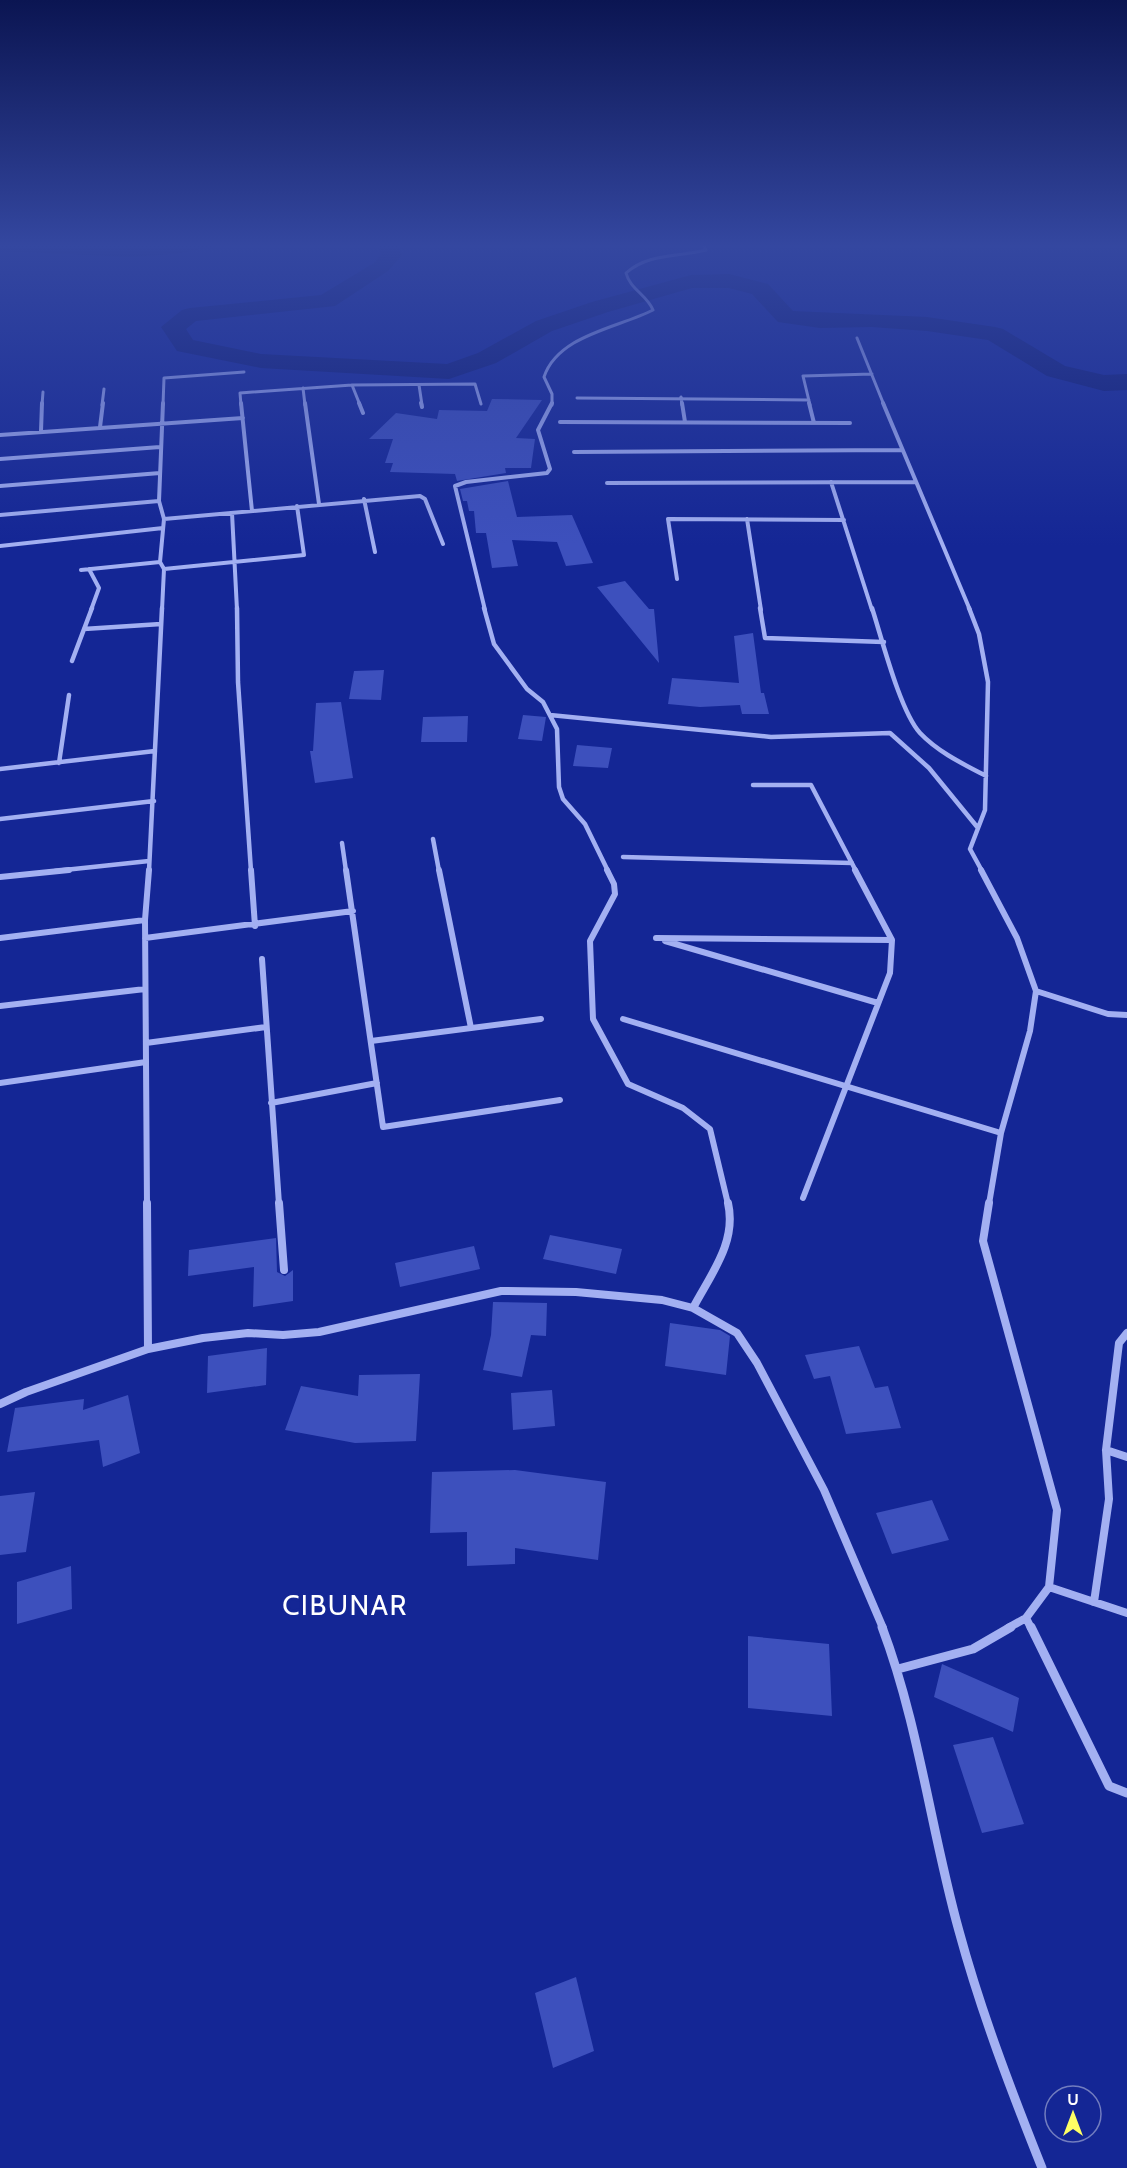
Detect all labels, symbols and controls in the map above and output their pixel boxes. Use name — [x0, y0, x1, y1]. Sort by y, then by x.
district label: CIBUNAR — [282, 1588, 408, 1622]
north arrow — [1043, 2084, 1103, 2144]
text: U — [1067, 2090, 1079, 2109]

